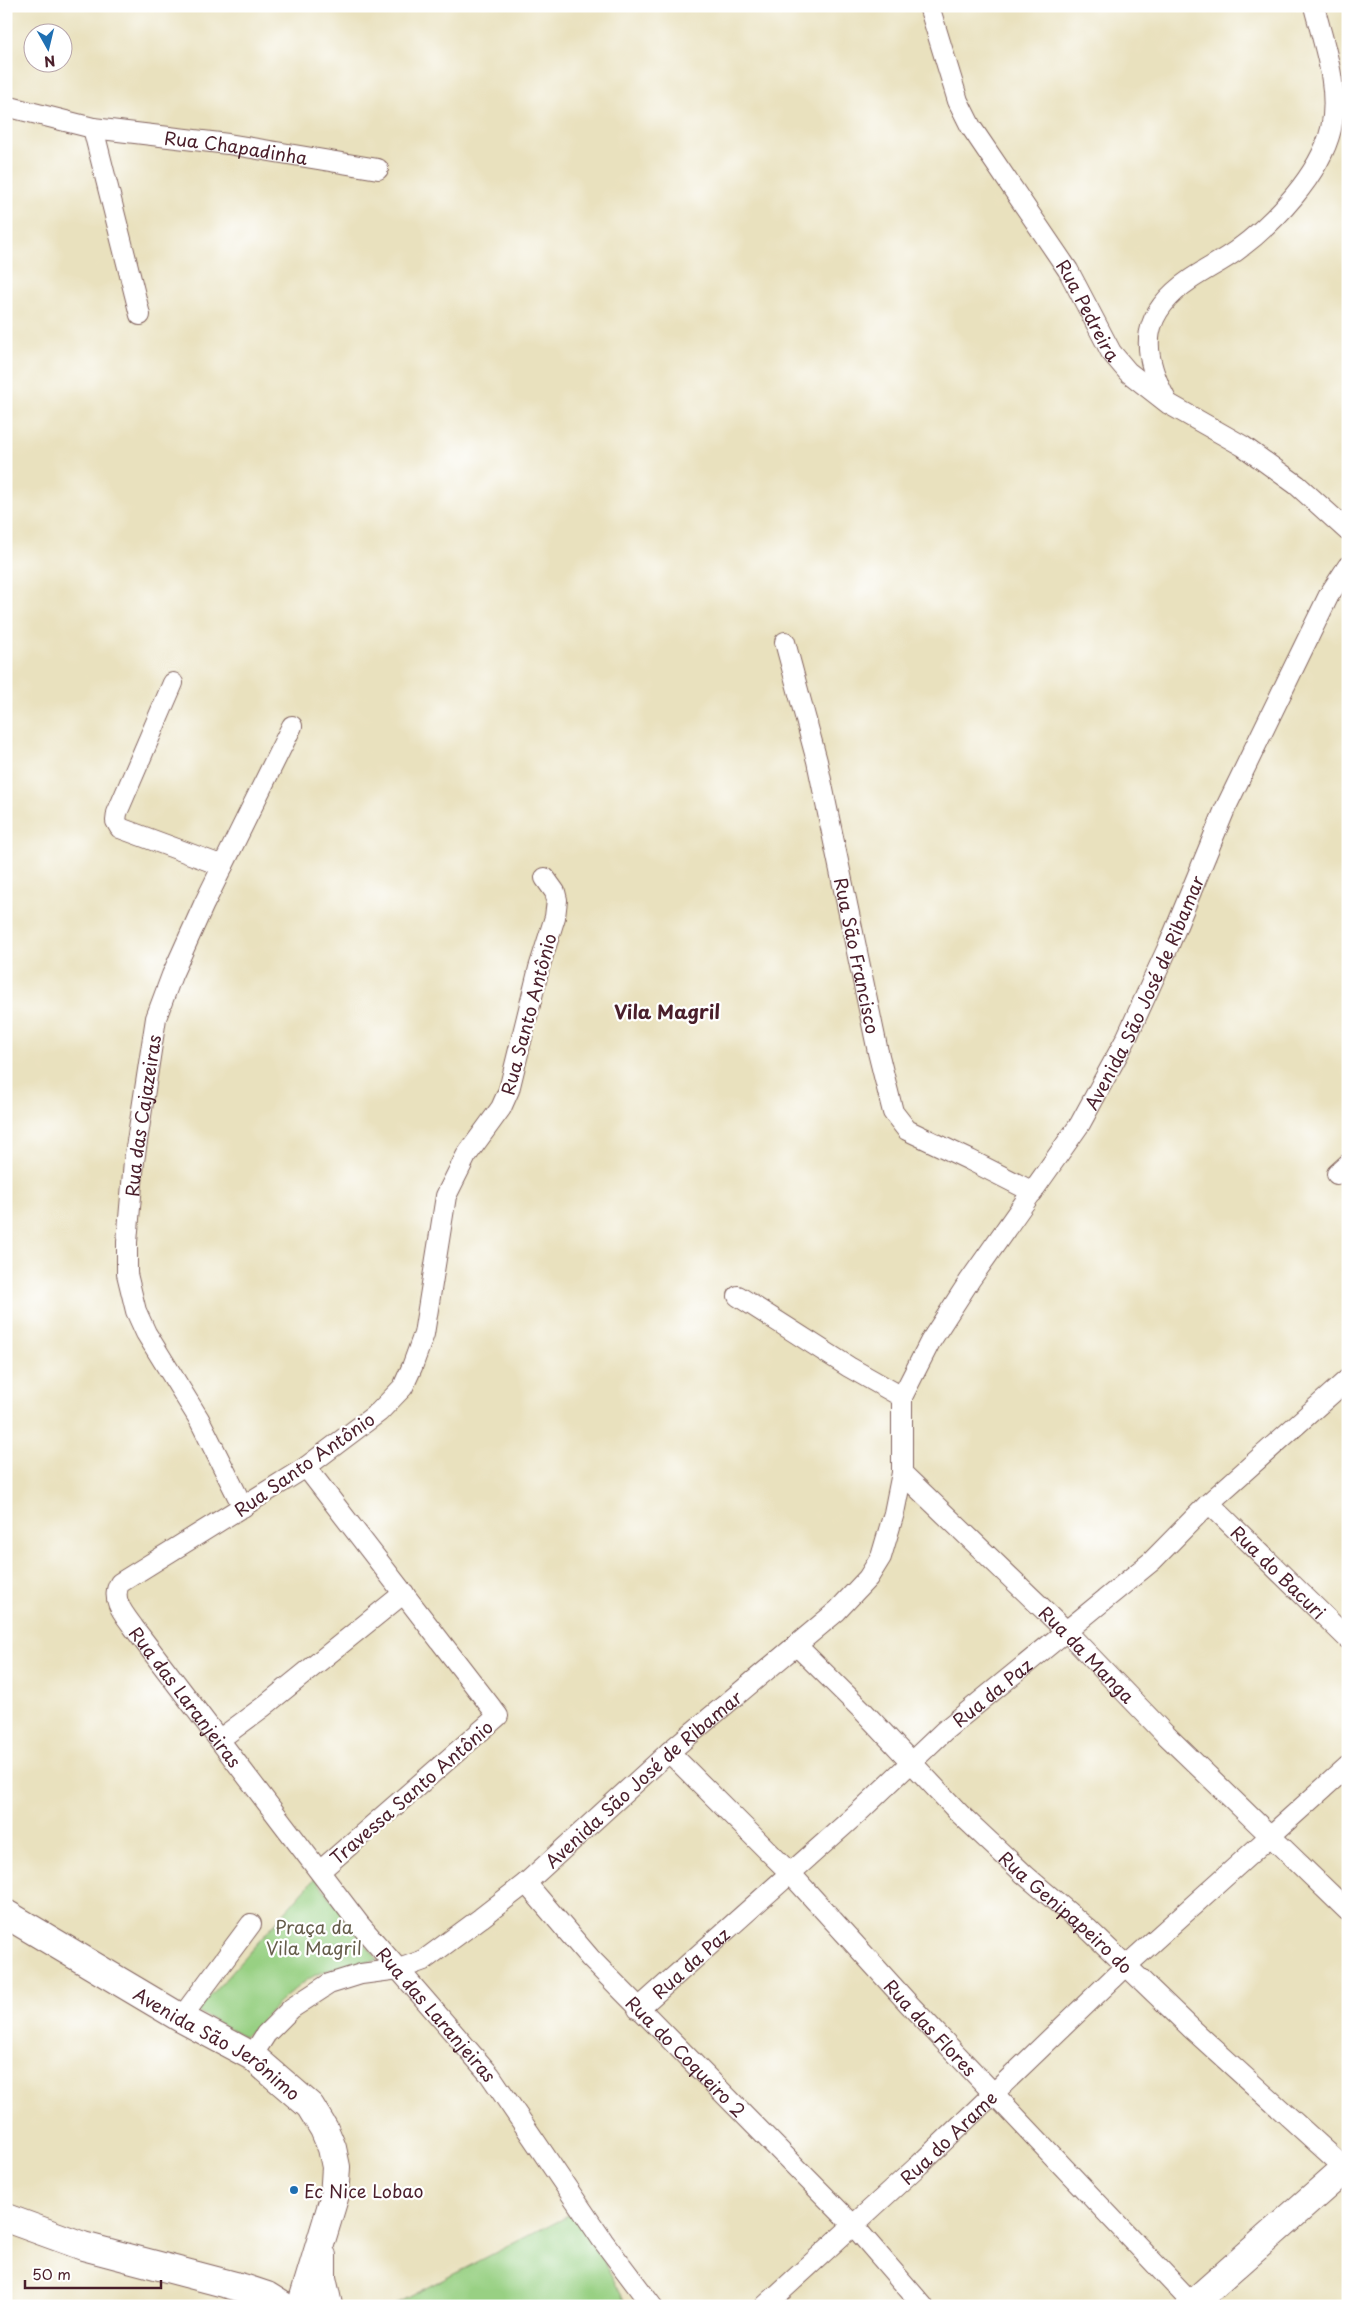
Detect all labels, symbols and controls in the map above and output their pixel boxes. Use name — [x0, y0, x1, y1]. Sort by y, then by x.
north arrow — [22, 22, 72, 72]
text: N — [43, 50, 57, 73]
street label: Rua Chapadinha — [163, 123, 311, 171]
street label: Rua Pedreira — [1051, 253, 1127, 367]
street label: Avenida São José de Ribamar — [1077, 870, 1210, 1114]
street label: Rua São Francisco — [828, 875, 887, 1036]
street label: Rua Santo Antônio — [493, 930, 563, 1098]
district label: Vila Magril — [614, 997, 720, 1025]
street label: Rua das Cajazeiras — [117, 1033, 167, 1198]
street label: Rua Santo Antônio — [228, 1405, 380, 1523]
street label: Rua do Bacuri — [1225, 1519, 1333, 1624]
street label: Rua da Manga — [1033, 1599, 1142, 1709]
street label: Rua das Laranjeiras — [123, 1620, 249, 1773]
street label: Rua da Paz — [946, 1651, 1038, 1733]
street label: Avenida São José de Ribamar — [538, 1683, 748, 1873]
street label: Travessa Santo Antônio — [323, 1713, 499, 1871]
street label: Rua Genipapeiro do — [993, 1844, 1139, 1979]
park label: Praça da Vila Magril — [266, 1913, 362, 1961]
street label: Rua da Paz — [646, 1920, 735, 2004]
street label: Rua das Laranjeiras — [371, 1940, 504, 2087]
street label: Rua das Flores — [879, 1972, 984, 2082]
street label: Avenida São Jerônimo — [129, 1980, 307, 2106]
street label: Rua do Coqueiro 2 — [620, 1989, 752, 2123]
street label: Rua do Arame — [893, 2084, 1002, 2190]
place label: Ec Nice Lobao — [304, 2177, 423, 2204]
marker: Ec Nice Lobao — [288, 2184, 300, 2196]
scale bar — [25, 2257, 161, 2289]
text: 50 m — [32, 2262, 71, 2285]

